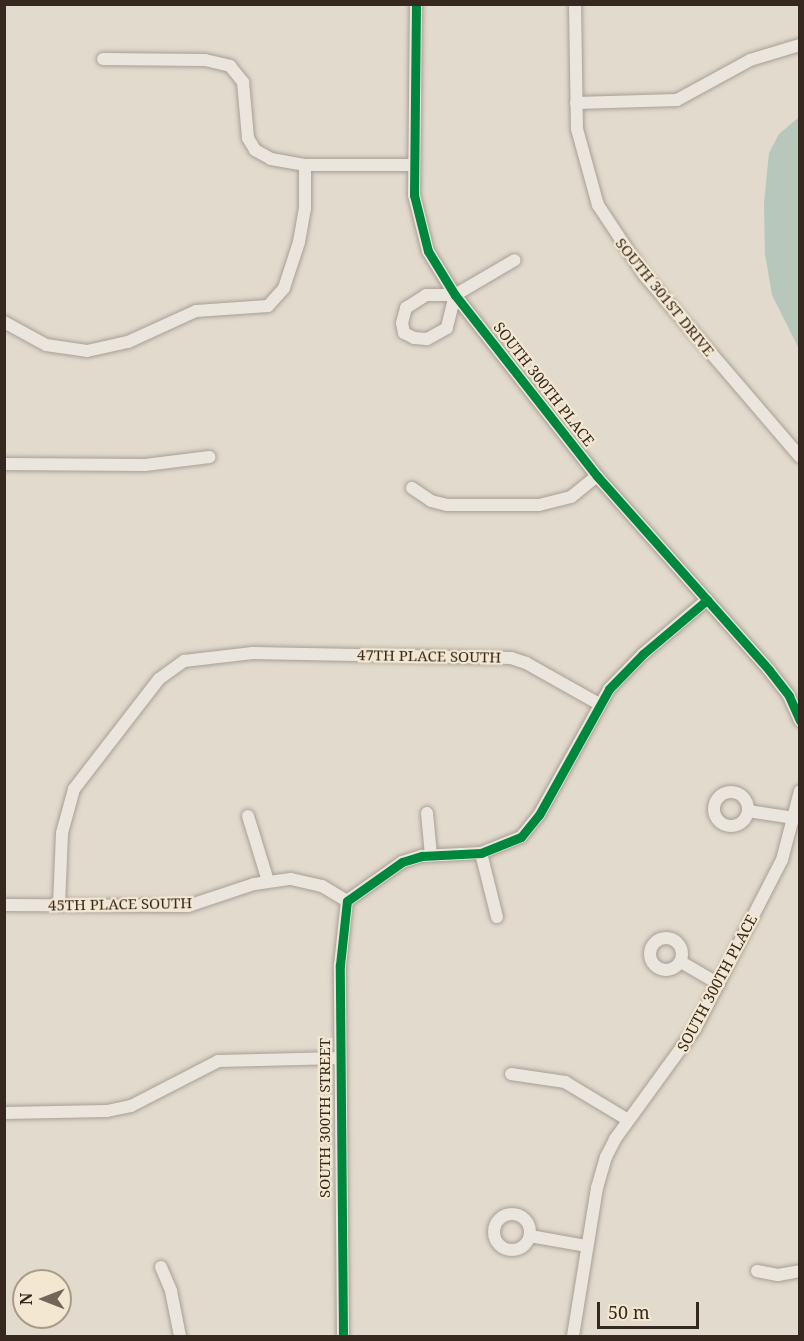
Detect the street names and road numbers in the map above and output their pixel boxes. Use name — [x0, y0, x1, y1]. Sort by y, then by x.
street label: SOUTH 301ST DRIVE — [612, 234, 718, 360]
street label: SOUTH 300TH PLACE — [490, 318, 598, 450]
street label: 47TH PLACE SOUTH — [357, 646, 501, 666]
street label: 45TH PLACE SOUTH — [48, 894, 192, 914]
street label: SOUTH 300TH PLACE — [673, 911, 761, 1055]
street label: SOUTH 300TH STREET — [316, 1038, 334, 1198]

